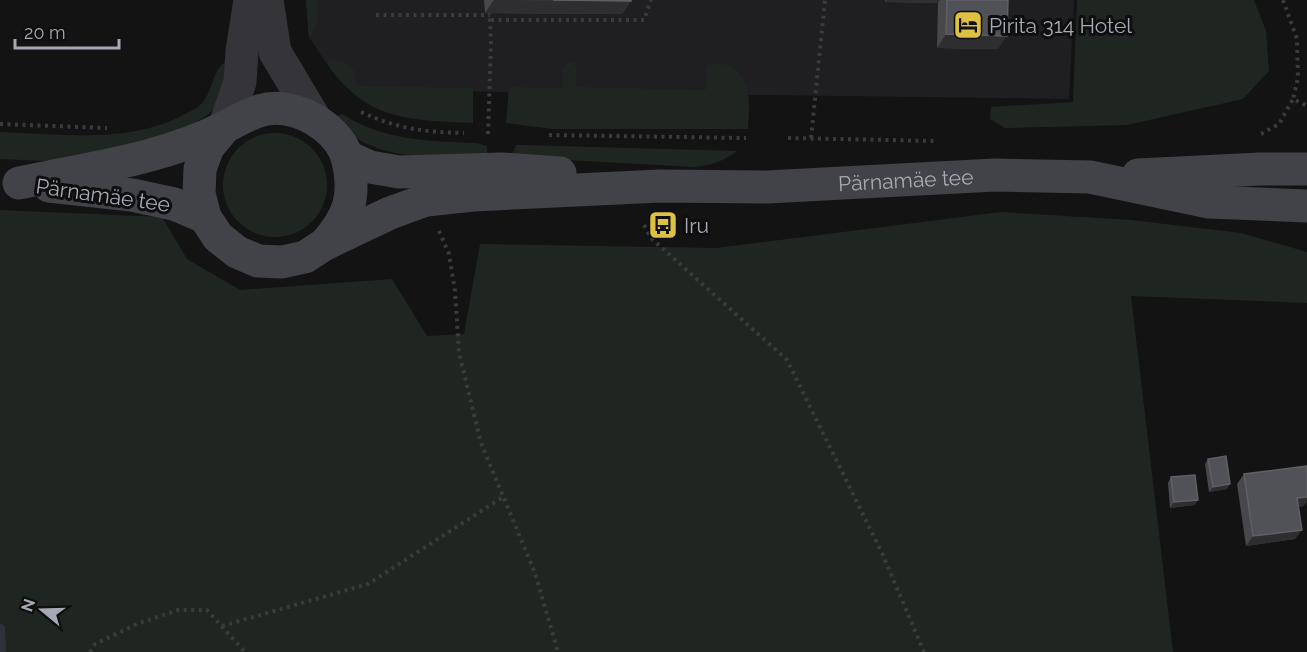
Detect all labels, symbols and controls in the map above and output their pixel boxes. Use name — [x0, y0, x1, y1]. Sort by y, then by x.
hotel icon: Pirita 314 Hotel — [952, 9, 984, 41]
scale bar — [15, 12, 118, 50]
place label: Pirita 314 Hotel — [989, 13, 1132, 38]
text: 20 m — [24, 22, 66, 43]
street label: Pärnamäe tee — [837, 164, 974, 196]
street label: Pärnamäe tee — [34, 173, 172, 217]
bus stop icon: Iru — [647, 209, 679, 241]
place label: Iru — [684, 213, 709, 238]
north arrow — [12, 580, 72, 640]
text: N — [17, 596, 39, 614]

